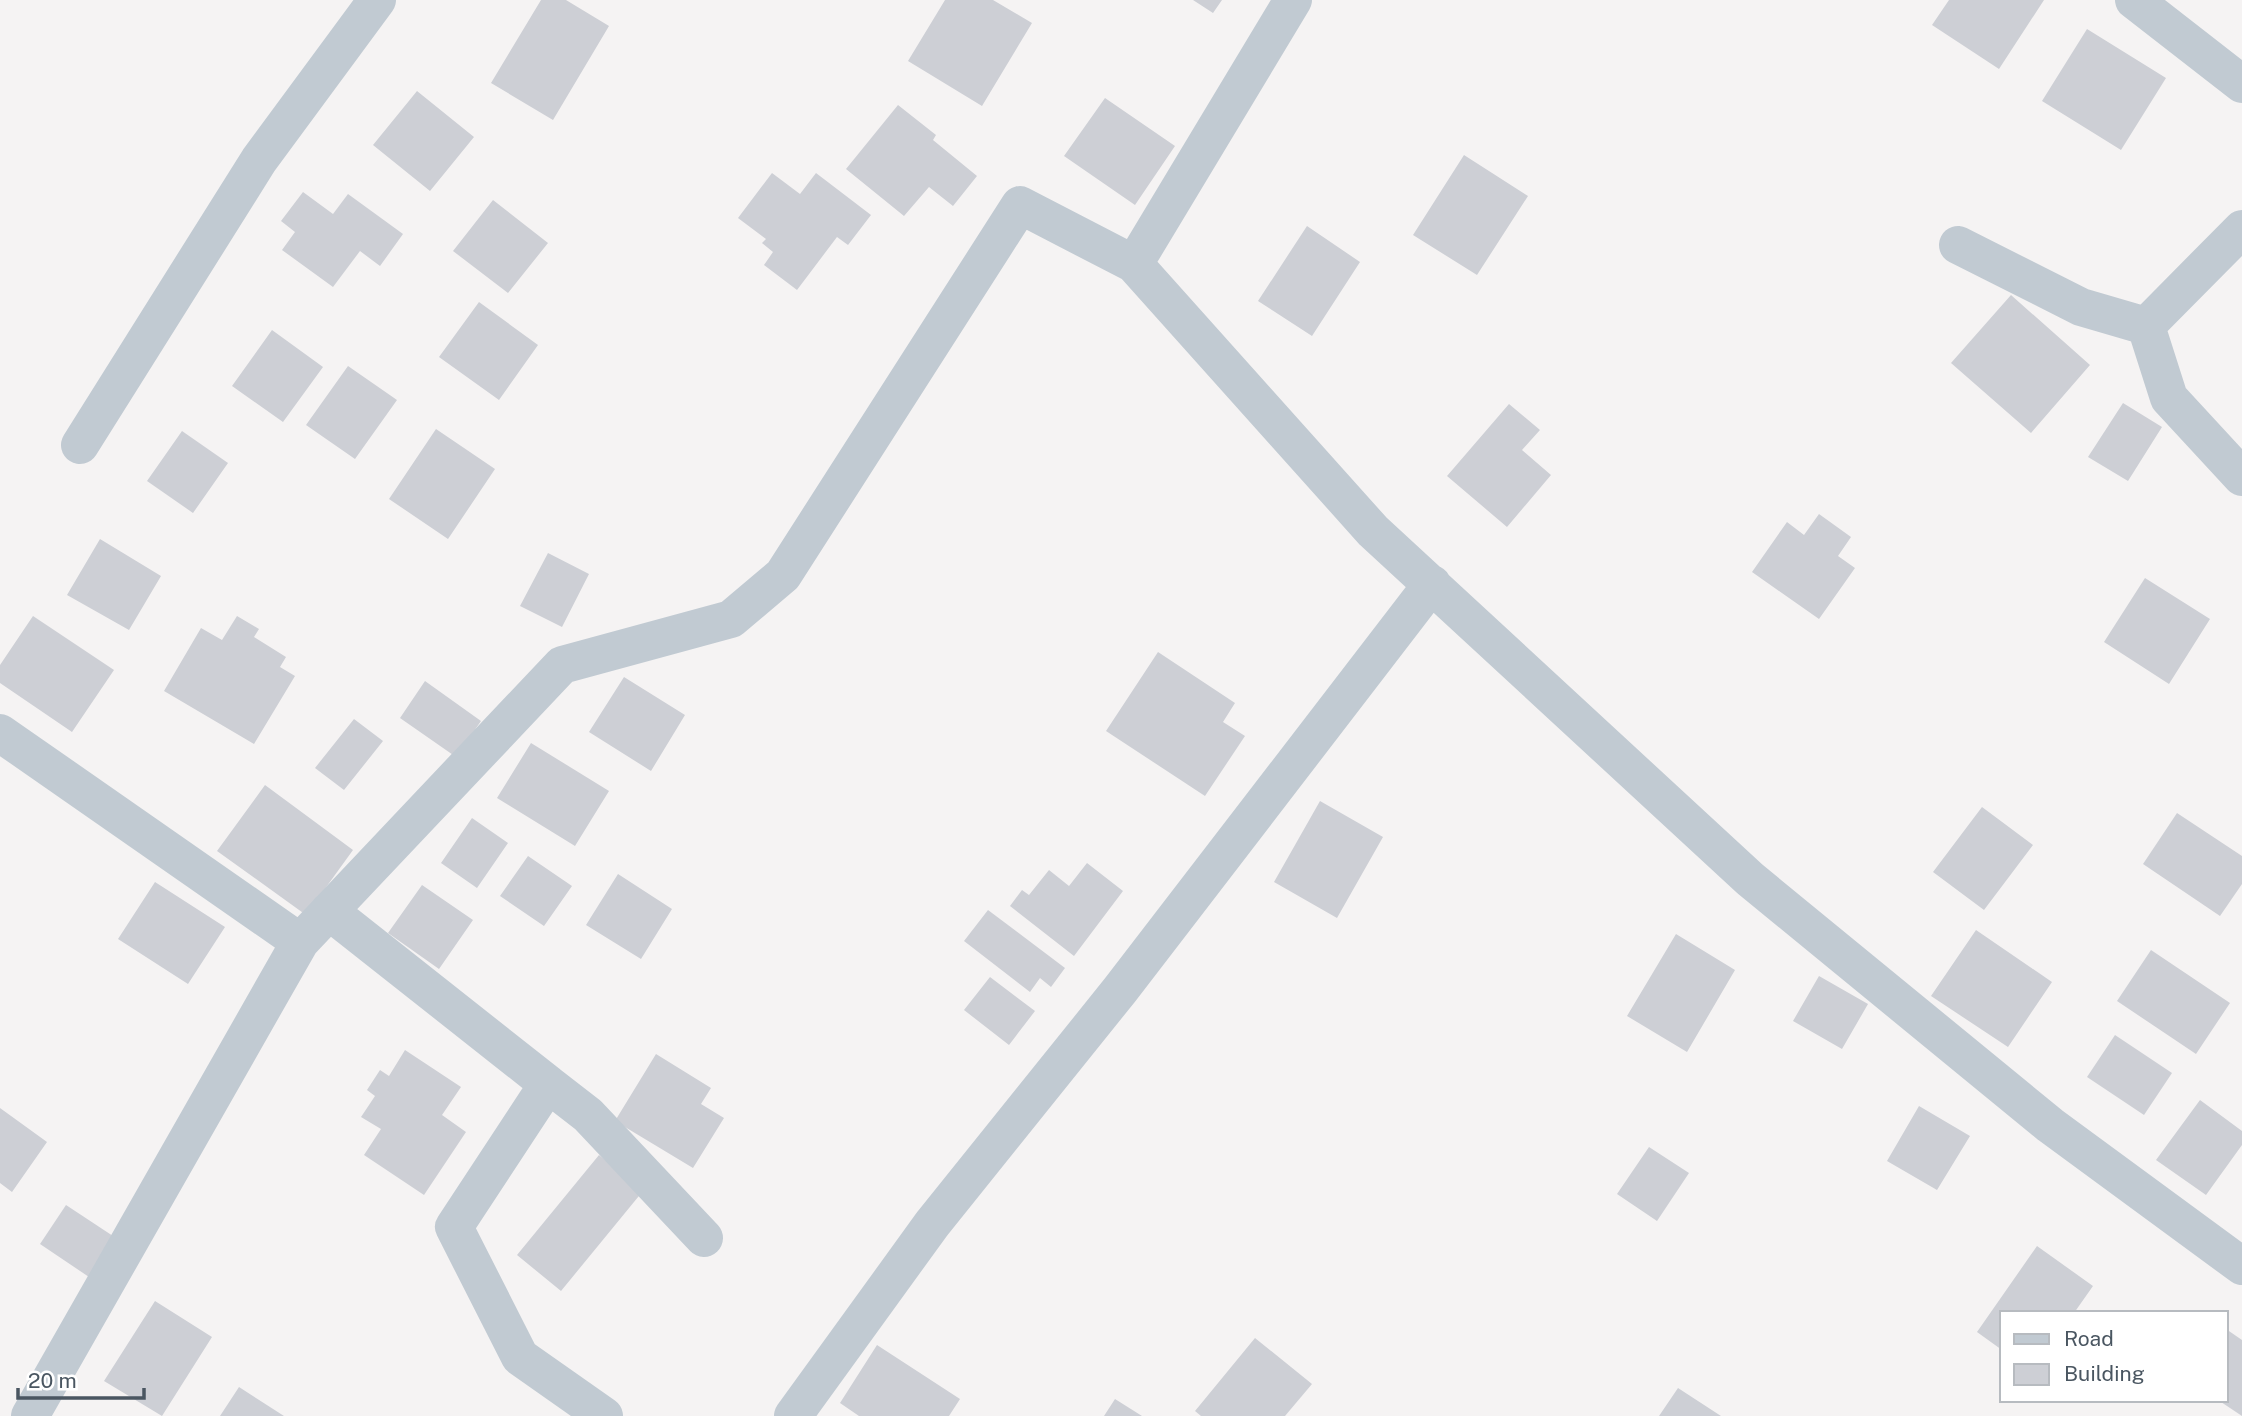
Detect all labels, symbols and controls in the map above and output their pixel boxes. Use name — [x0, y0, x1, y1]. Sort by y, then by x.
legend — [2000, 1311, 2228, 1402]
text: Road — [2064, 1326, 2114, 1351]
scale bar — [18, 1356, 144, 1400]
text: Building — [2064, 1361, 2145, 1386]
text: 20 m — [28, 1368, 77, 1393]

